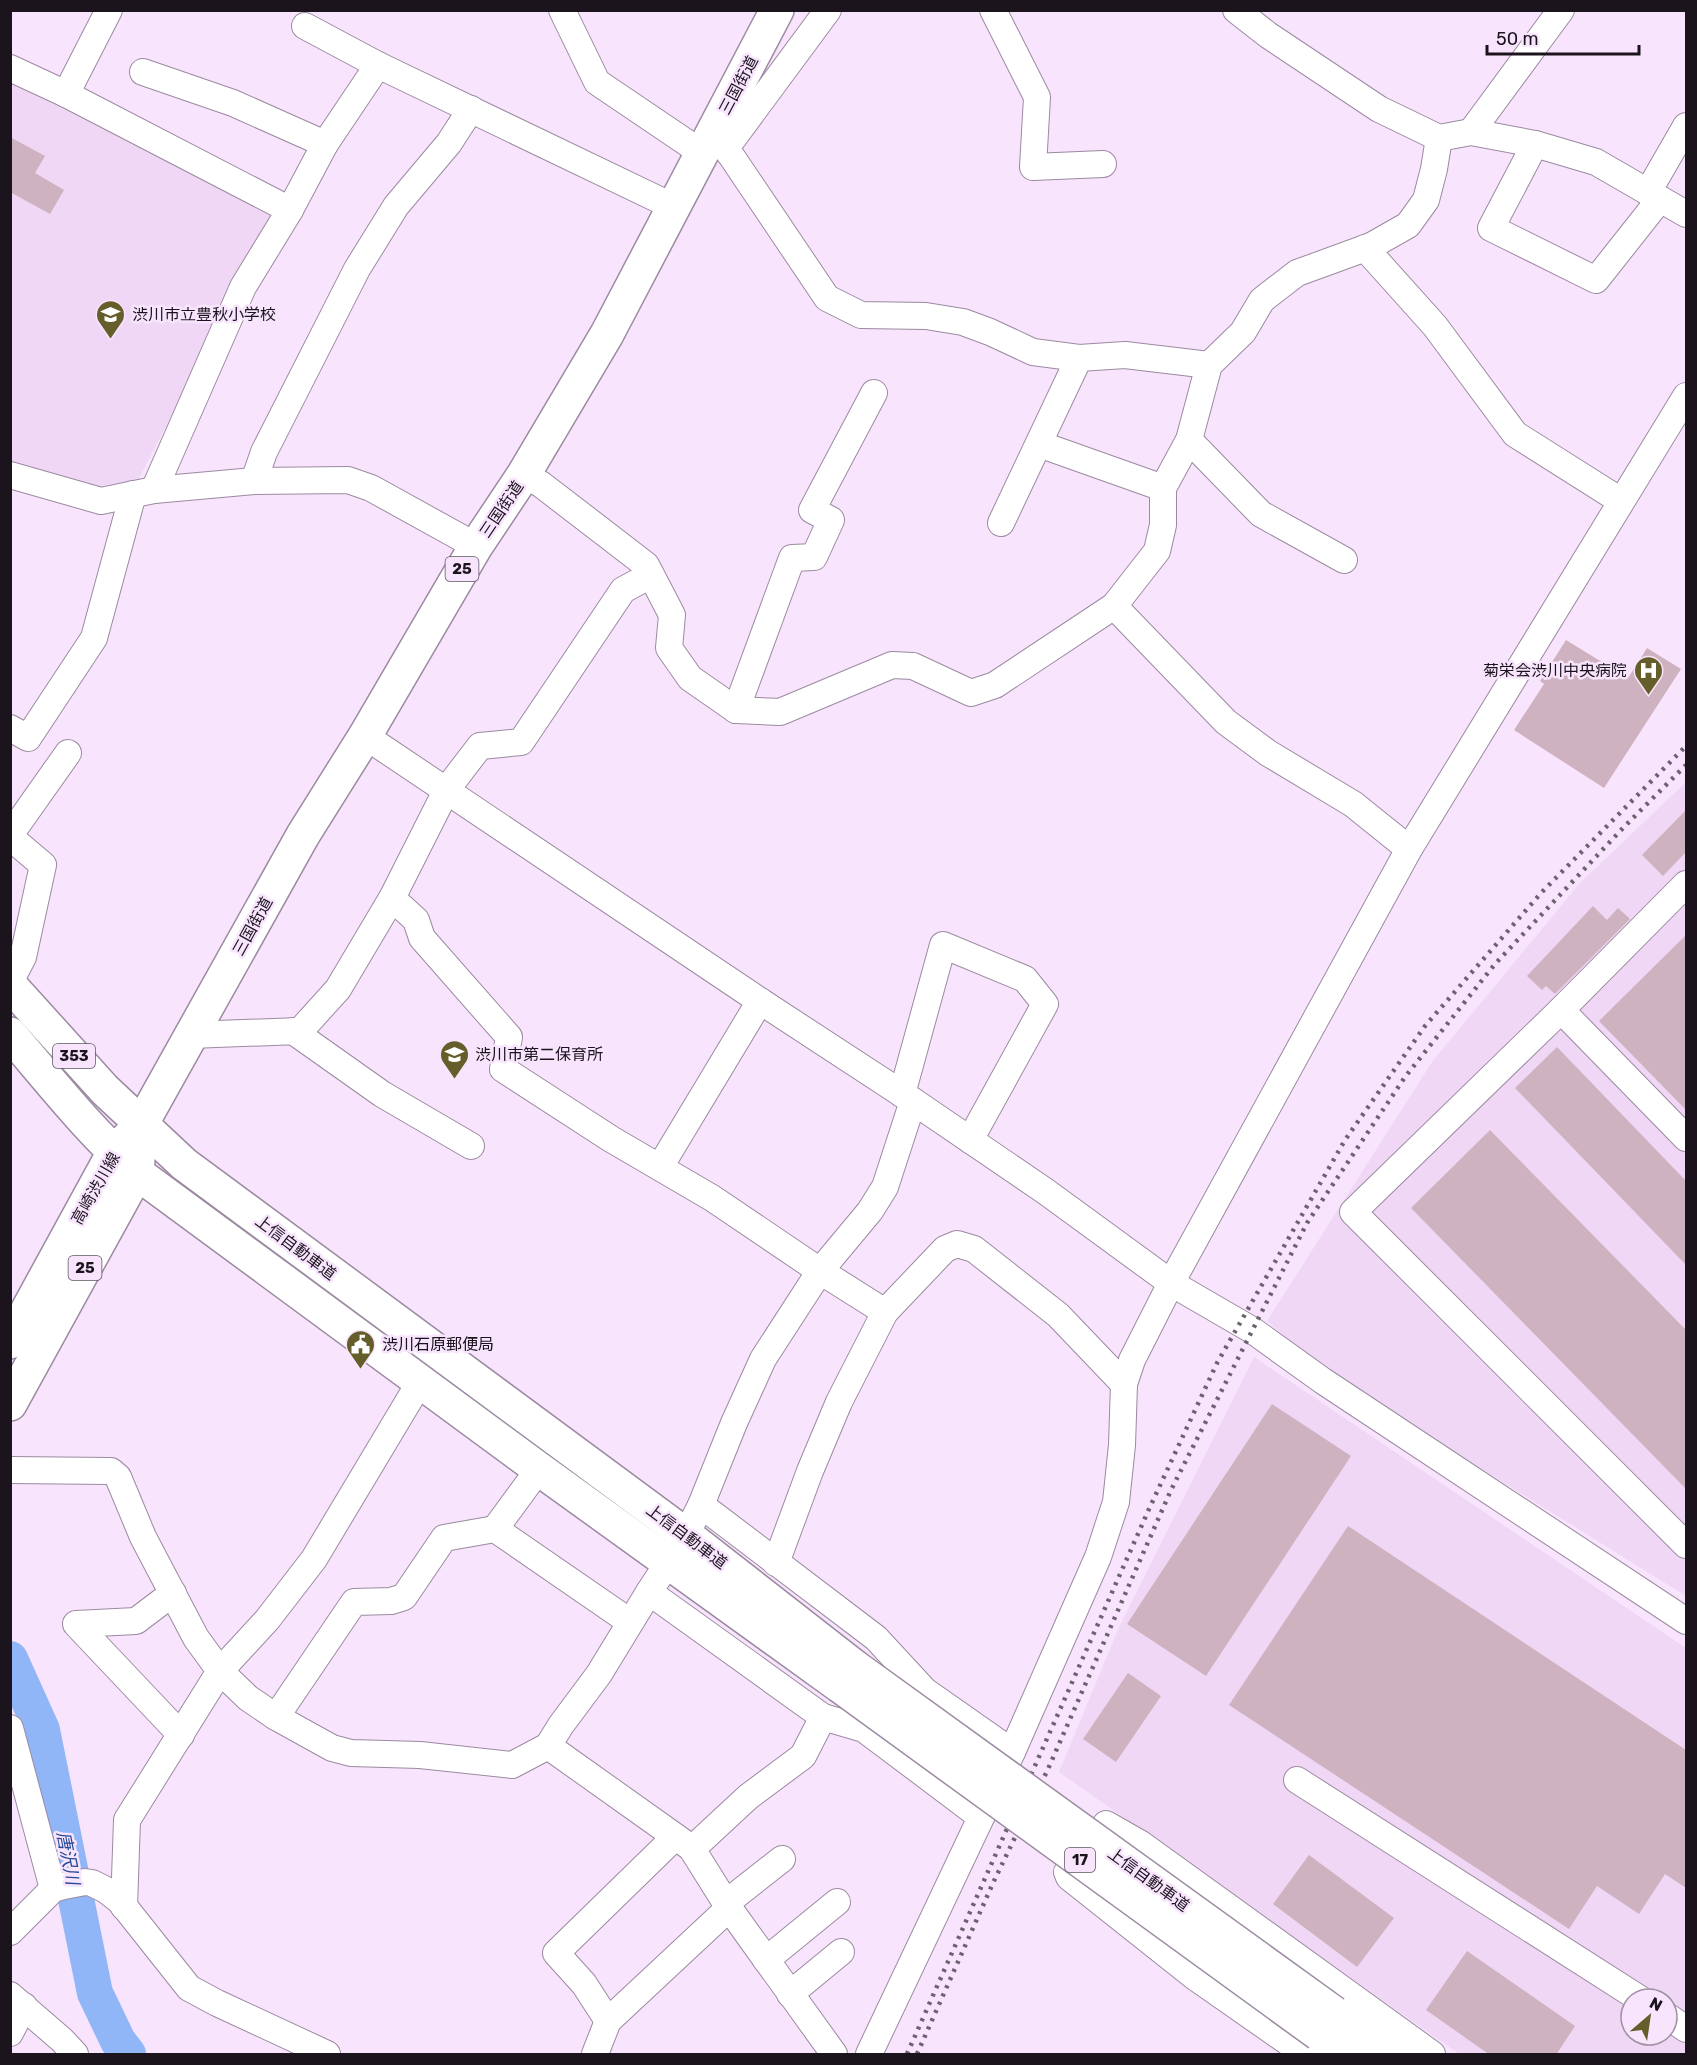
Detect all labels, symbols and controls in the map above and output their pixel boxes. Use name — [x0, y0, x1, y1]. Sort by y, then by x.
scale bar — [1487, 18, 1638, 56]
text: 50 m — [1496, 28, 1539, 50]
street label: 三国街道 — [715, 53, 762, 118]
school or university icon: 渋川市立豊秋小学校 — [95, 298, 127, 340]
place label: 渋川市立豊秋小学校 — [132, 305, 276, 324]
street label: 三国街道 — [476, 477, 527, 541]
road number: 25 — [446, 557, 478, 581]
hospital icon: 菊栄会渋川中央病院 — [1632, 654, 1664, 696]
place label: 菊栄会渋川中央病院 — [1483, 661, 1627, 680]
street label: 三国街道 — [229, 894, 276, 959]
school or university icon: 渋川市第二保育所 — [438, 1038, 470, 1080]
road number: 353 — [53, 1044, 95, 1068]
place label: 渋川市第二保育所 — [475, 1045, 603, 1064]
street label: 高崎渋川線 — [67, 1149, 124, 1228]
street label: 上信自動車道 — [252, 1211, 340, 1284]
road number: 25 — [68, 1256, 101, 1280]
public building icon: 渋川石原郵便局 — [345, 1328, 377, 1370]
place label: 渋川石原郵便局 — [382, 1335, 494, 1354]
street label: 上信自動車道 — [643, 1500, 731, 1573]
water label: 唐沢川 — [52, 1829, 84, 1889]
street label: 上信自動車道 — [1104, 1844, 1193, 1915]
road number: 17 — [1065, 1848, 1095, 1872]
north arrow — [1619, 1987, 1679, 2047]
text: N — [1646, 1993, 1666, 2015]

